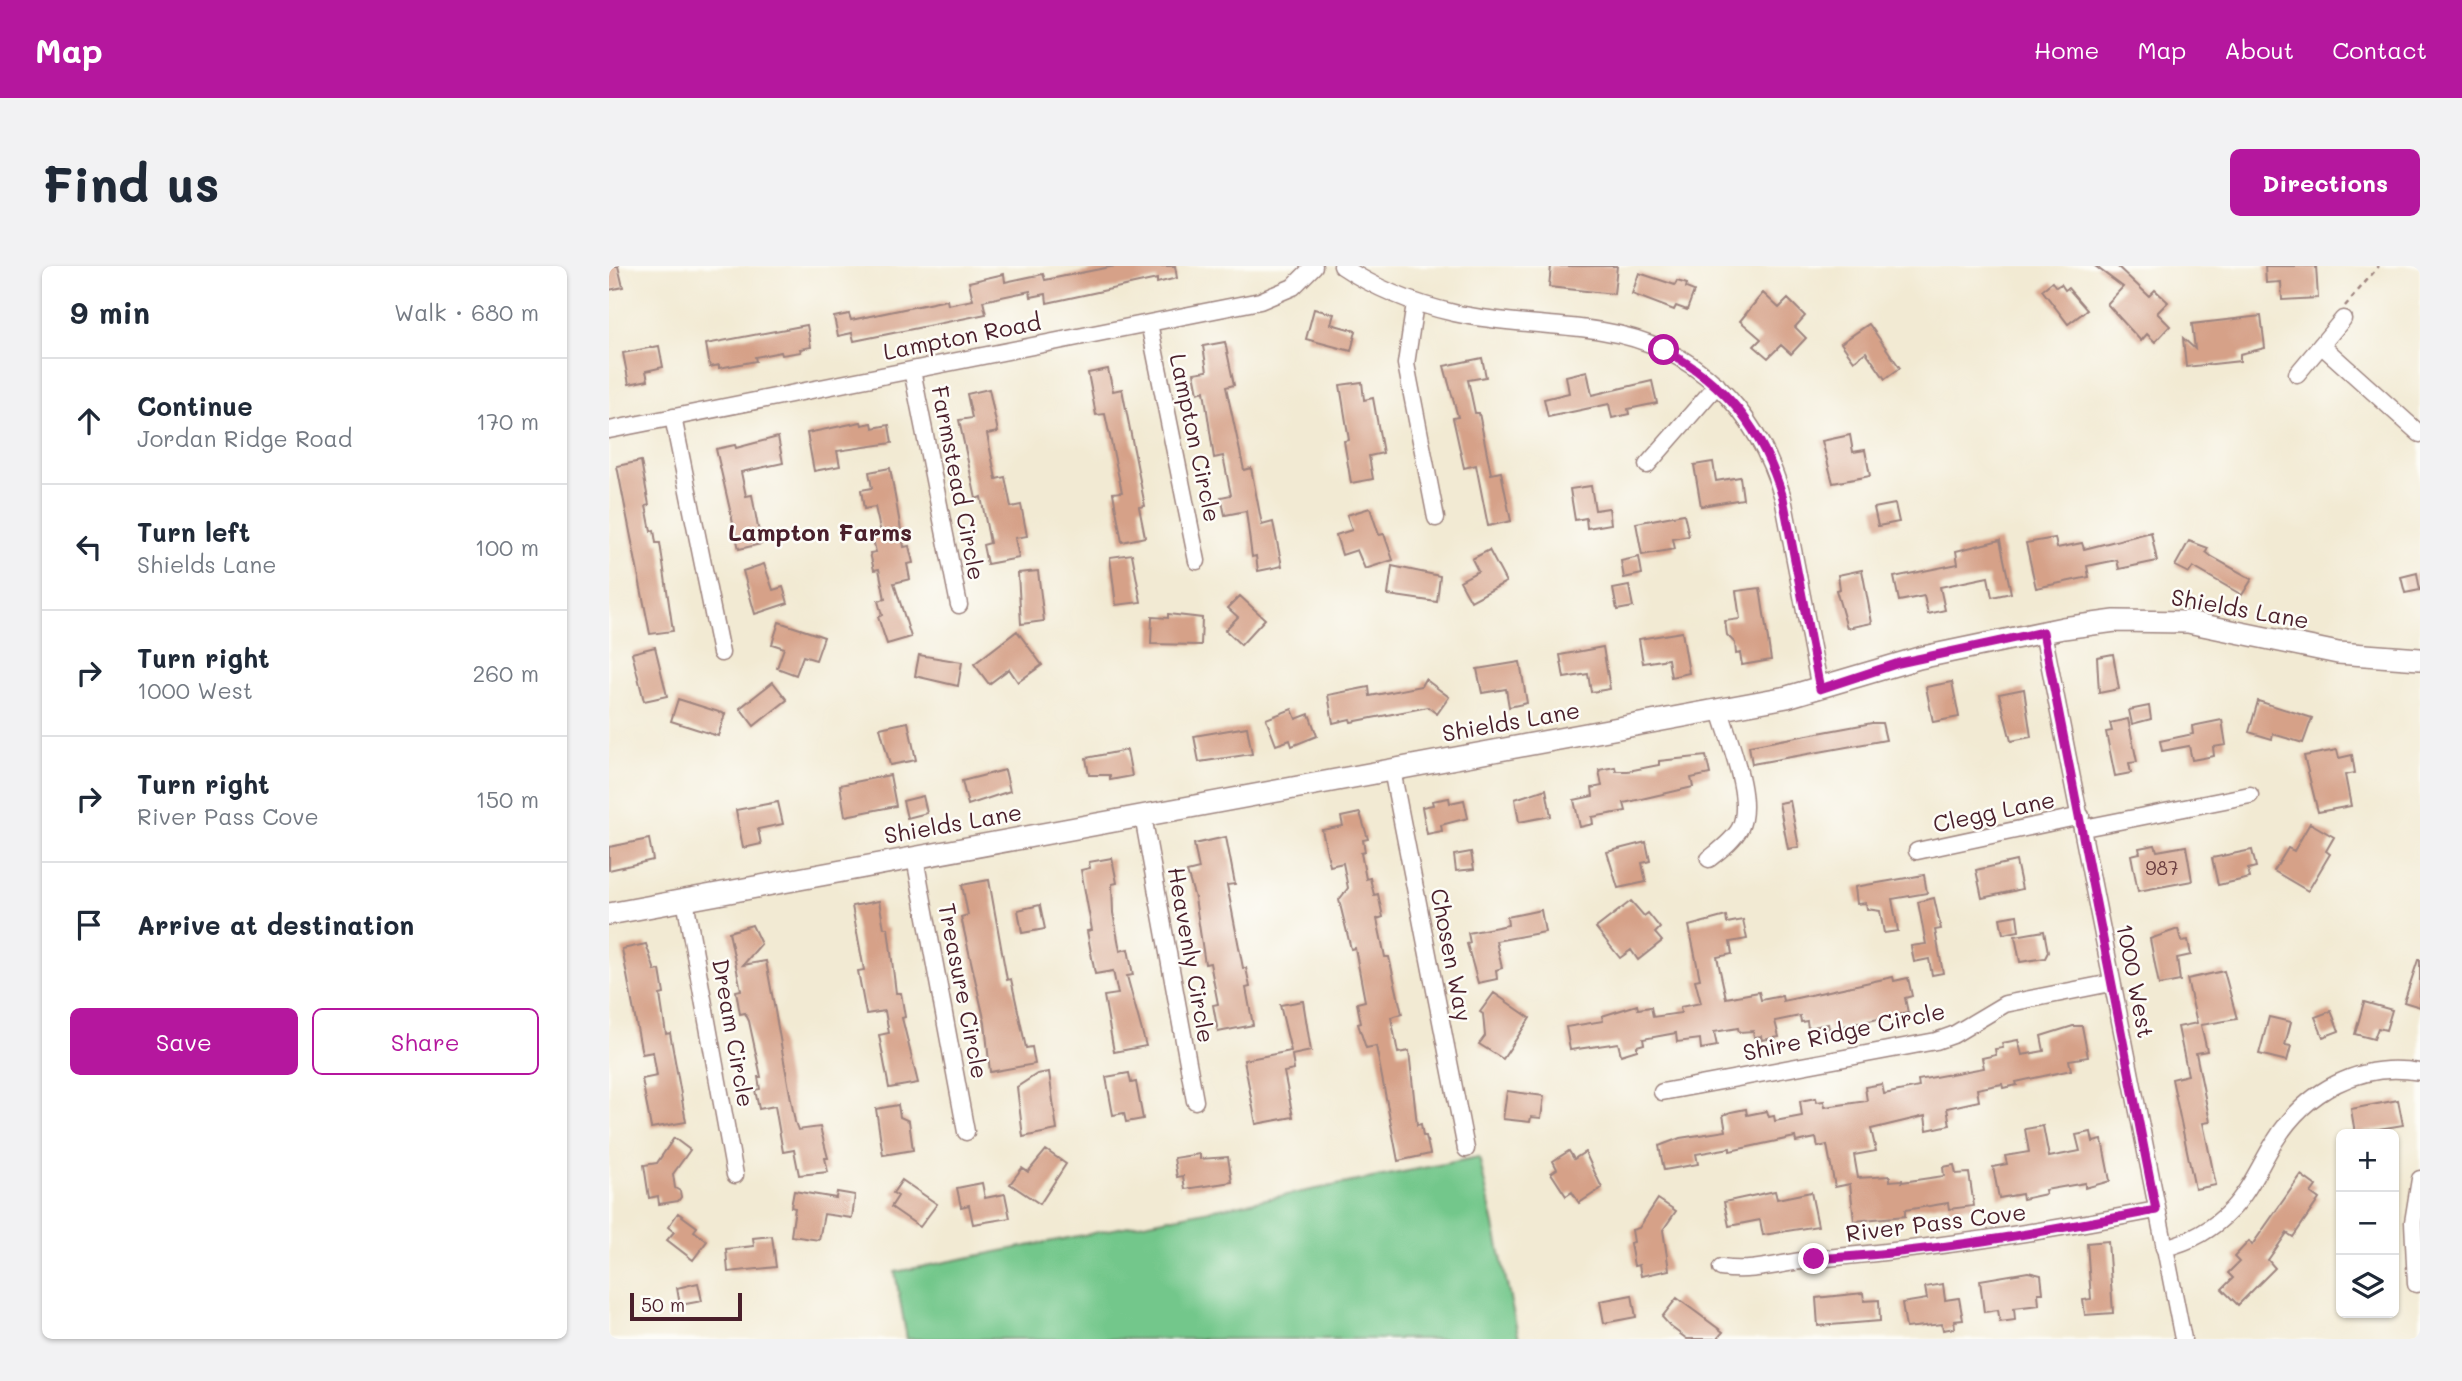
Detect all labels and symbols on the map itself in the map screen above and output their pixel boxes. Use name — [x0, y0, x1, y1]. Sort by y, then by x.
street label: Lampton Road — [880, 306, 1043, 366]
route start — [1648, 334, 1679, 365]
street label: Lampton Circle — [1163, 351, 1228, 525]
street label: Farmstead Circle — [925, 383, 993, 583]
district label: Lampton Farms — [728, 516, 912, 547]
street label: Shields Lane — [2169, 581, 2311, 635]
street label: Shields Lane — [1440, 694, 1582, 748]
street label: Clegg Lane — [1930, 783, 2058, 839]
street label: Shields Lane — [882, 796, 1024, 850]
house number: 987 — [2145, 855, 2179, 880]
street label: Heavenly Circle — [1162, 865, 1222, 1045]
street label: Chosen Way — [1424, 886, 1480, 1024]
street label: Treasure Circle — [932, 900, 996, 1081]
street label: 1000 West — [2110, 921, 2162, 1041]
street label: Dream Circle — [706, 956, 762, 1109]
street label: Shire Ridge Circle — [1740, 995, 1948, 1067]
street label: River Pass Cove — [1844, 1196, 2028, 1248]
route end — [1798, 1243, 1829, 1274]
scale bar — [630, 1290, 742, 1322]

